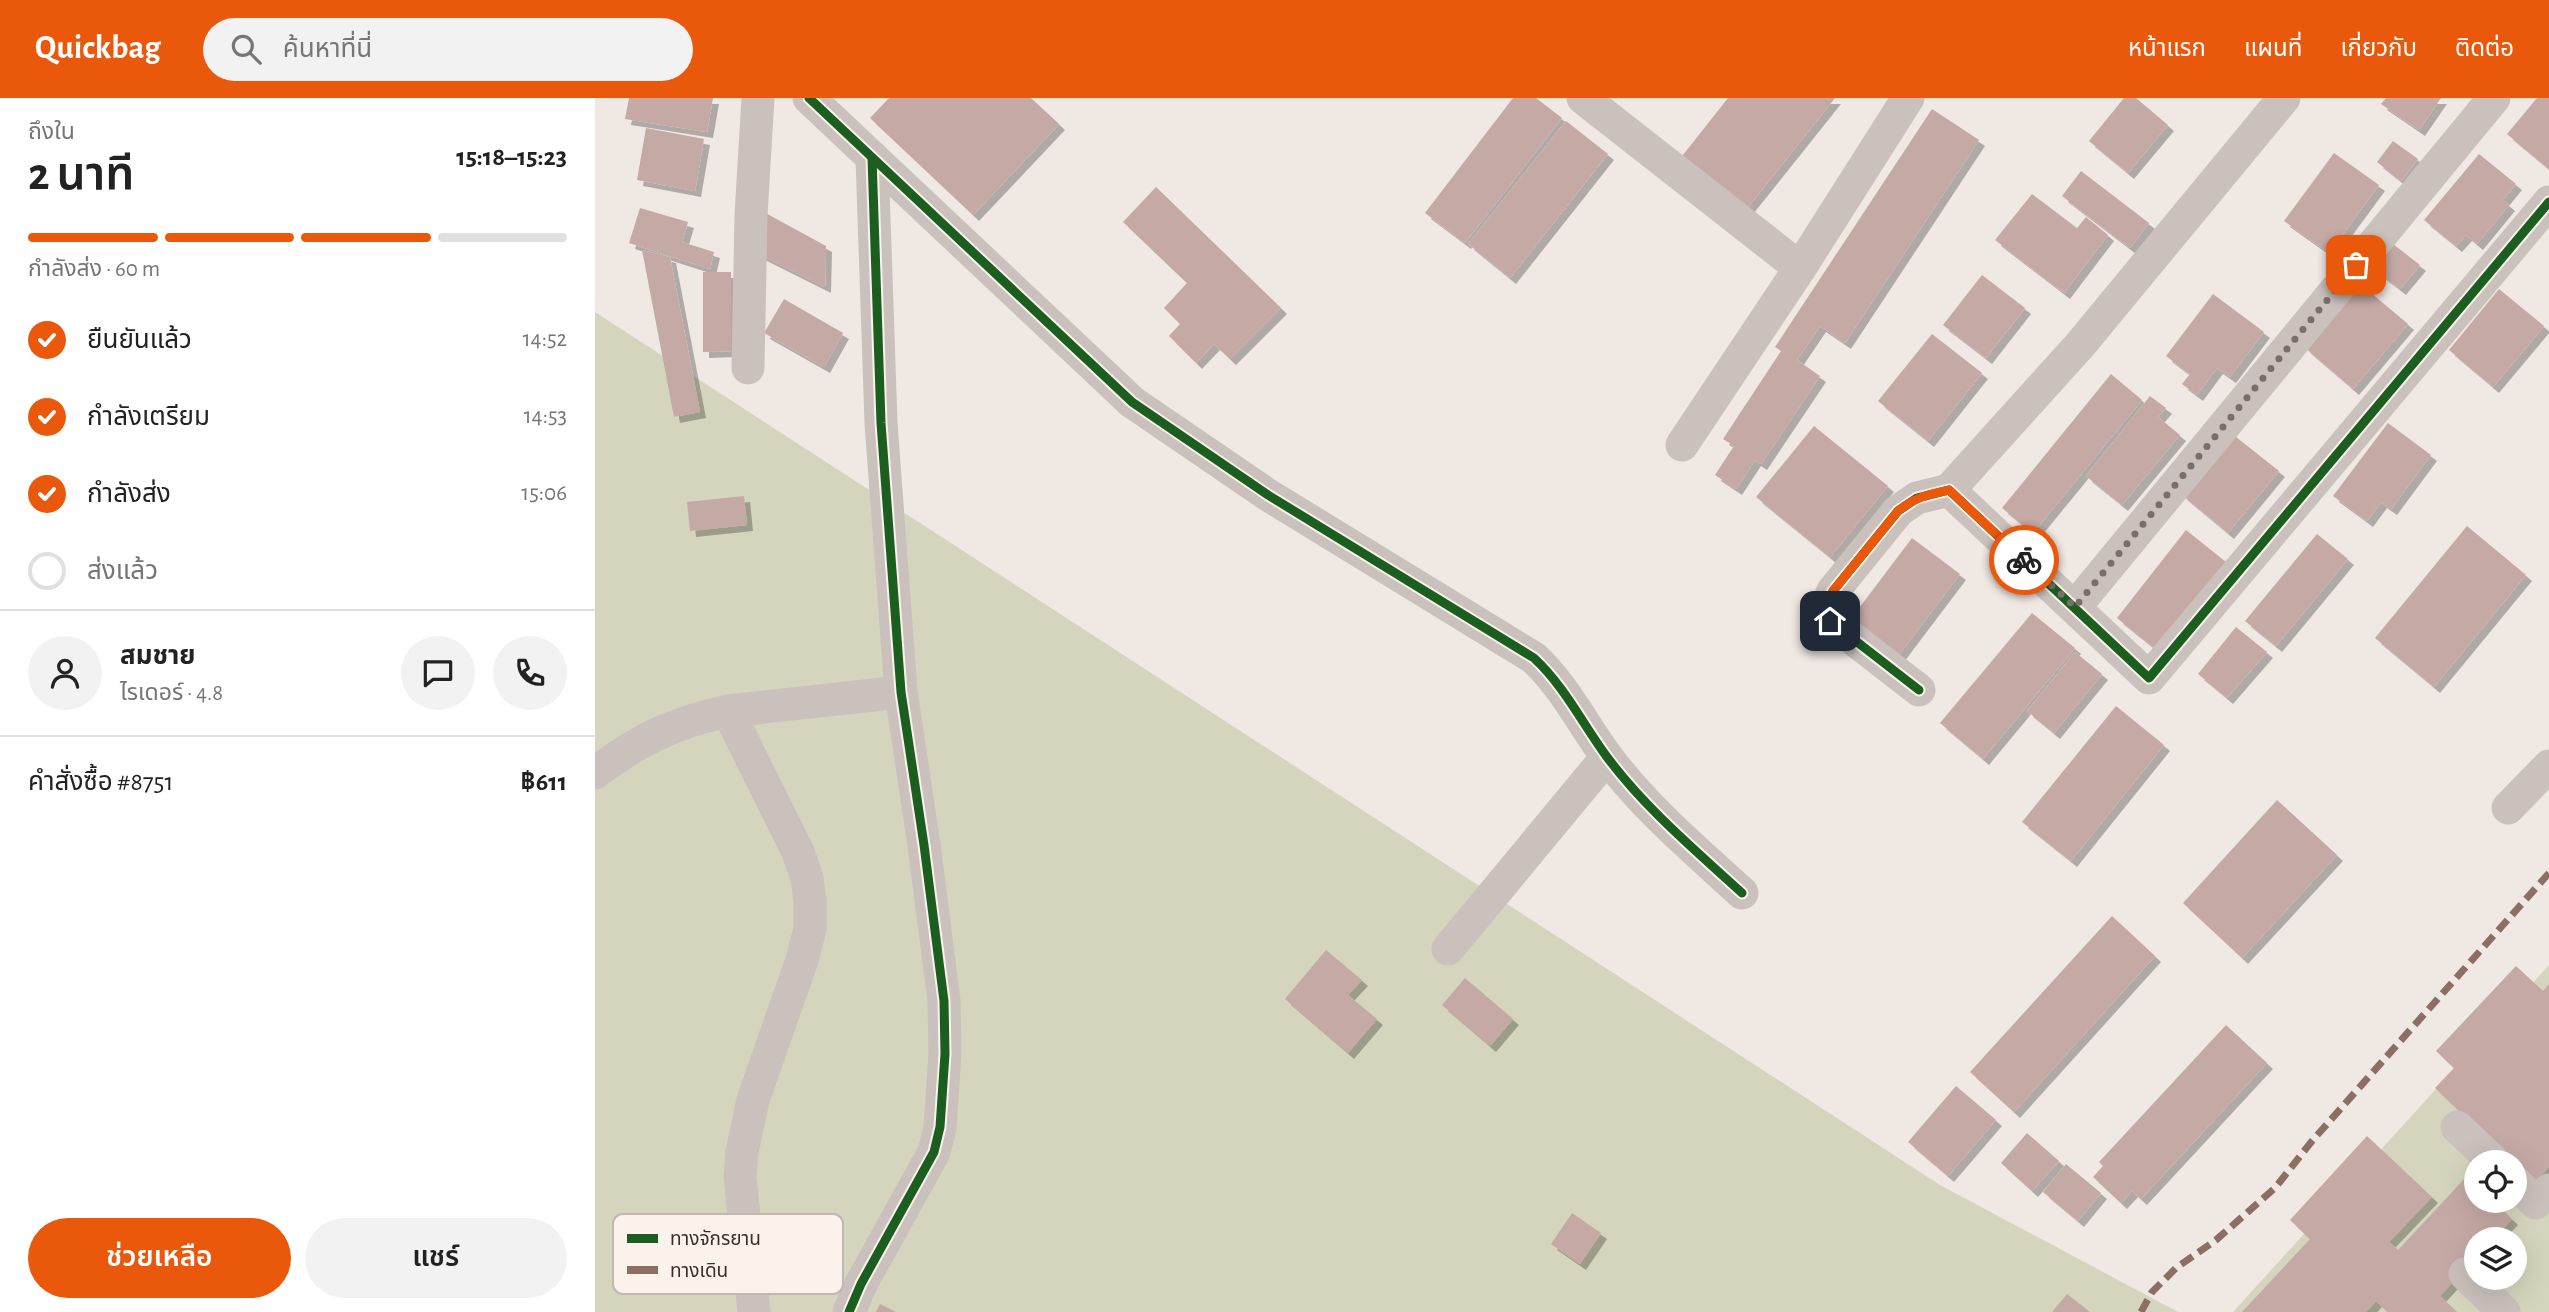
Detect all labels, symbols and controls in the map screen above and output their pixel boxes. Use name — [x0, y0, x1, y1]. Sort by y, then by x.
search box — [203, 18, 693, 81]
icon: search — [227, 30, 265, 68]
text: Quickbag — [35, 32, 161, 65]
text: ค้นหาที่นี่ — [283, 36, 372, 62]
text: หน้าแรก — [2128, 37, 2206, 61]
text: แผนที่ — [2244, 37, 2302, 61]
text: เกี่ยวกับ — [2340, 37, 2417, 61]
text: ติดต่อ — [2455, 37, 2514, 61]
text: ถึงใน — [28, 121, 75, 144]
text: 15:18–15:23 — [456, 144, 567, 170]
text: 2 นาที — [28, 152, 134, 198]
pin — [2326, 235, 2386, 295]
icon: bag — [2337, 246, 2375, 284]
text: กำลังส่ง · 60 m — [28, 258, 160, 281]
icon: check — [28, 321, 66, 359]
text: ยืนยันแล้ว — [87, 327, 192, 353]
text: 14:52 — [523, 328, 567, 351]
icon: check — [28, 398, 66, 436]
text: กำลังเตรียม — [87, 404, 210, 430]
text: 14:53 — [524, 405, 567, 428]
icon: check — [28, 475, 66, 513]
text: กำลังส่ง — [87, 481, 171, 507]
text: 15:06 — [521, 482, 567, 505]
courier — [1989, 525, 2059, 595]
icon: bike — [2005, 541, 2043, 579]
text: ส่งแล้ว — [87, 558, 158, 584]
pin — [1800, 591, 1860, 651]
icon: home — [1811, 602, 1849, 640]
button: person — [28, 636, 102, 710]
button: chat — [401, 636, 475, 710]
button: phone — [493, 636, 567, 710]
text: สมชาย — [120, 643, 196, 669]
text: ไรเดอร์ · 4.8 — [120, 682, 223, 705]
text: คำสั่งซื้อ #8751 — [28, 769, 173, 795]
text: ฿611 — [521, 769, 567, 795]
map controls — [2464, 1150, 2527, 1290]
button: locate — [2464, 1150, 2527, 1213]
legend — [613, 1214, 843, 1294]
button: ช่วยเหลือ — [28, 1218, 291, 1298]
button: แชร์ — [305, 1218, 567, 1298]
button: layers — [2464, 1227, 2527, 1290]
text: ทางจักรยาน — [670, 1229, 761, 1249]
text: ทางเดิน — [670, 1262, 728, 1281]

